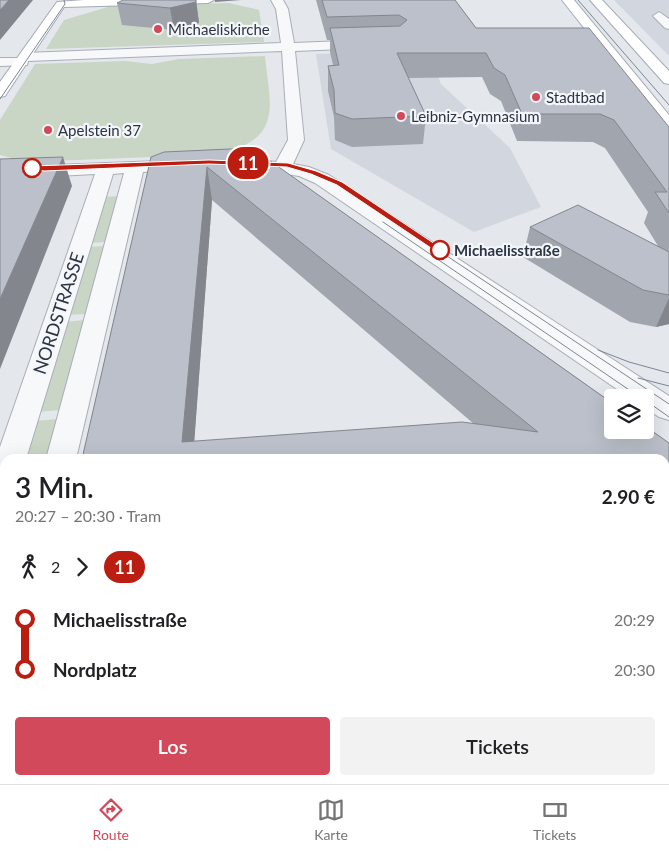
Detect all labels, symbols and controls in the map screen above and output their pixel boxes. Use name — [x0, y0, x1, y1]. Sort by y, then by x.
place label: Michaeliskirche — [168, 20, 270, 38]
marker: Michaeliskirche — [152, 23, 164, 35]
place label: Stadtbad — [546, 88, 605, 106]
marker: Stadtbad — [530, 91, 542, 103]
place label: Leibniz-Gymnasium — [411, 107, 540, 125]
marker: Leibniz-Gymnasium — [395, 110, 407, 122]
place label: Apelstein 37 — [58, 121, 141, 139]
marker: Apelstein 37 — [42, 124, 54, 136]
line badge: 11 — [226, 147, 270, 179]
text: 11 — [238, 152, 258, 174]
unlabelled marker — [22, 158, 42, 178]
marker: Michaelisstraße — [430, 240, 450, 260]
place label: Michaelisstraße — [454, 241, 560, 259]
street label: NORDSTRASSE — [28, 249, 88, 377]
map controls — [604, 389, 654, 439]
button: layers — [604, 389, 654, 439]
text: 3 Min. — [15, 470, 94, 504]
text: 2.90 € — [602, 485, 655, 508]
text: 20:27 – 20:30 · Tram — [15, 506, 161, 525]
icon: walk — [15, 553, 43, 581]
icon: forward — [68, 553, 96, 581]
text: 11 — [114, 556, 135, 578]
text: 2 — [51, 557, 60, 576]
text: Michaelisstraße — [53, 608, 187, 631]
text: 20:29 — [614, 610, 655, 629]
text: Nordplatz — [53, 658, 137, 681]
text: 20:30 — [614, 660, 655, 679]
button: Los — [15, 717, 330, 775]
button: Tickets — [340, 717, 655, 775]
tab: Route — [93, 796, 129, 843]
tab: Karte — [314, 796, 348, 843]
tab: Tickets — [533, 796, 576, 843]

